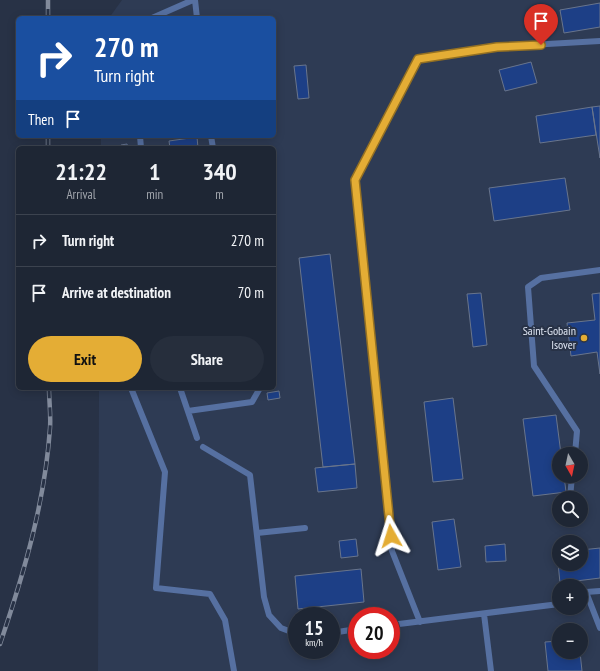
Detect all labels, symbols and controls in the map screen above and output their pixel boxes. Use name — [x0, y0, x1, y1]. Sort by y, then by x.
pin — [524, 4, 558, 45]
icon: arrive — [530, 10, 552, 32]
text: 270 m — [94, 28, 158, 65]
icon: right — [28, 32, 80, 84]
text: Turn right — [94, 64, 154, 87]
icon: arrive — [62, 108, 84, 130]
text: Then — [28, 110, 54, 129]
text: 21:22 — [55, 156, 107, 187]
text: 1 — [149, 156, 160, 187]
text: 340 — [202, 156, 237, 187]
text: Arrival — [66, 186, 96, 203]
text: min — [146, 186, 163, 203]
text: m — [215, 186, 224, 203]
icon: right — [28, 230, 50, 252]
text: Turn right — [62, 231, 114, 250]
text: 270 m — [231, 231, 264, 250]
icon: arrive — [28, 282, 50, 304]
text: Arrive at destination — [62, 283, 171, 302]
text: 70 m — [238, 283, 264, 302]
place label: Saint-Gobain Isover — [523, 323, 577, 352]
marker: Saint-Gobain Isover — [579, 333, 589, 343]
button: Exit — [28, 336, 142, 382]
button: Share — [150, 336, 264, 382]
north arrow — [552, 447, 588, 483]
map controls — [552, 447, 588, 659]
button: search — [552, 491, 588, 527]
position arrow — [370, 515, 412, 557]
button: layers — [552, 535, 588, 571]
button: + — [552, 579, 588, 615]
speed limit sign: 20 — [348, 607, 400, 659]
text: 15 — [304, 615, 324, 641]
button: − — [552, 623, 588, 659]
text: km/h — [305, 636, 323, 649]

